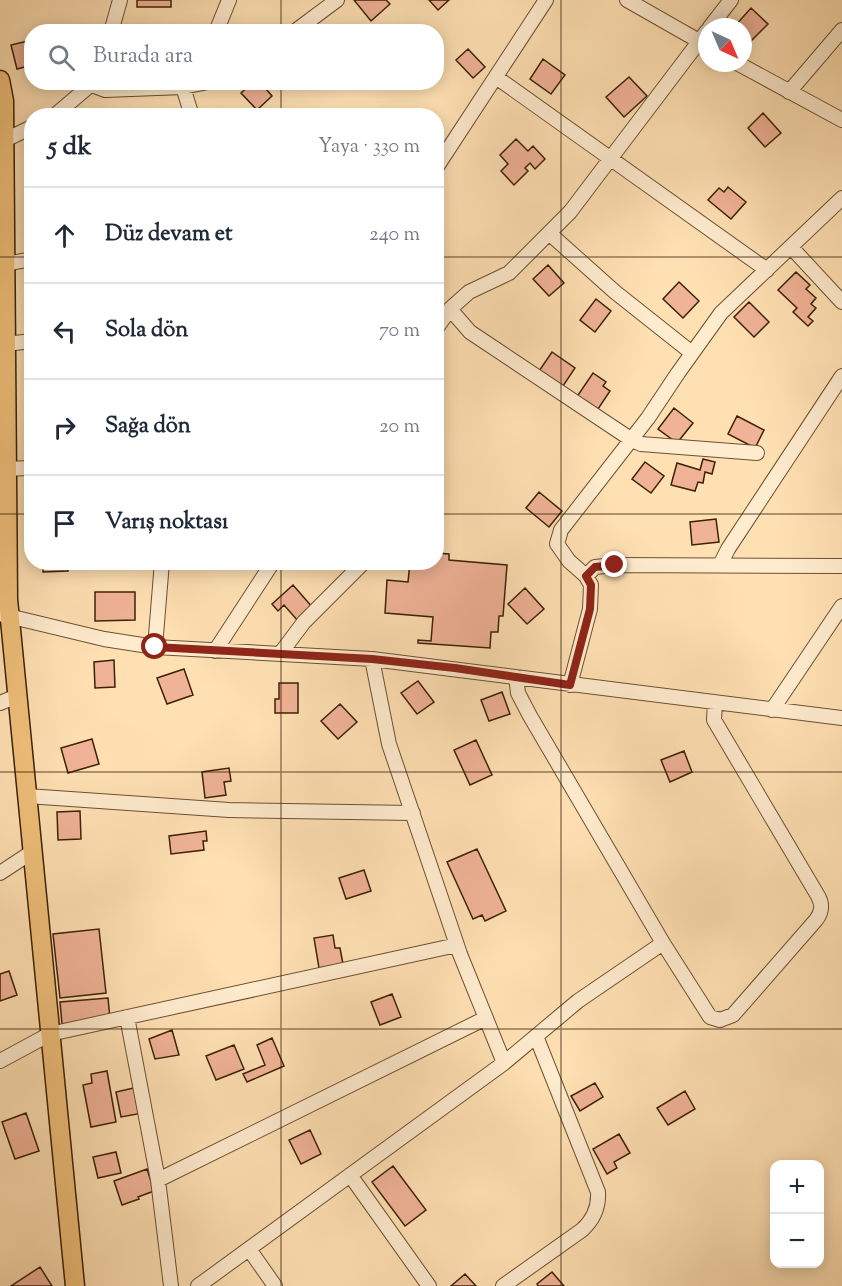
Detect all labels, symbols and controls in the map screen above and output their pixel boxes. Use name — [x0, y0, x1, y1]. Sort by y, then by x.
north arrow — [698, 18, 752, 72]
search box — [24, 24, 444, 90]
icon: search — [45, 41, 78, 74]
text: Burada ara — [93, 41, 193, 73]
text: 5 dk — [48, 129, 92, 166]
text: Yaya · 330 m — [318, 133, 420, 162]
icon: ahead — [48, 219, 81, 252]
text: Düz devam et — [105, 219, 232, 251]
text: 240 m — [369, 221, 420, 250]
icon: left — [48, 315, 81, 348]
text: Sola dön — [105, 315, 188, 347]
text: 70 m — [379, 317, 420, 346]
icon: right — [48, 411, 81, 444]
text: Sağa dön — [105, 411, 191, 443]
text: 20 m — [379, 413, 420, 442]
icon: arrive — [48, 507, 81, 540]
text: Varış noktası — [105, 507, 228, 539]
route end — [601, 551, 627, 577]
route start — [141, 633, 167, 659]
map controls — [770, 1160, 824, 1268]
button: + — [770, 1160, 824, 1214]
button: − — [770, 1214, 824, 1268]

